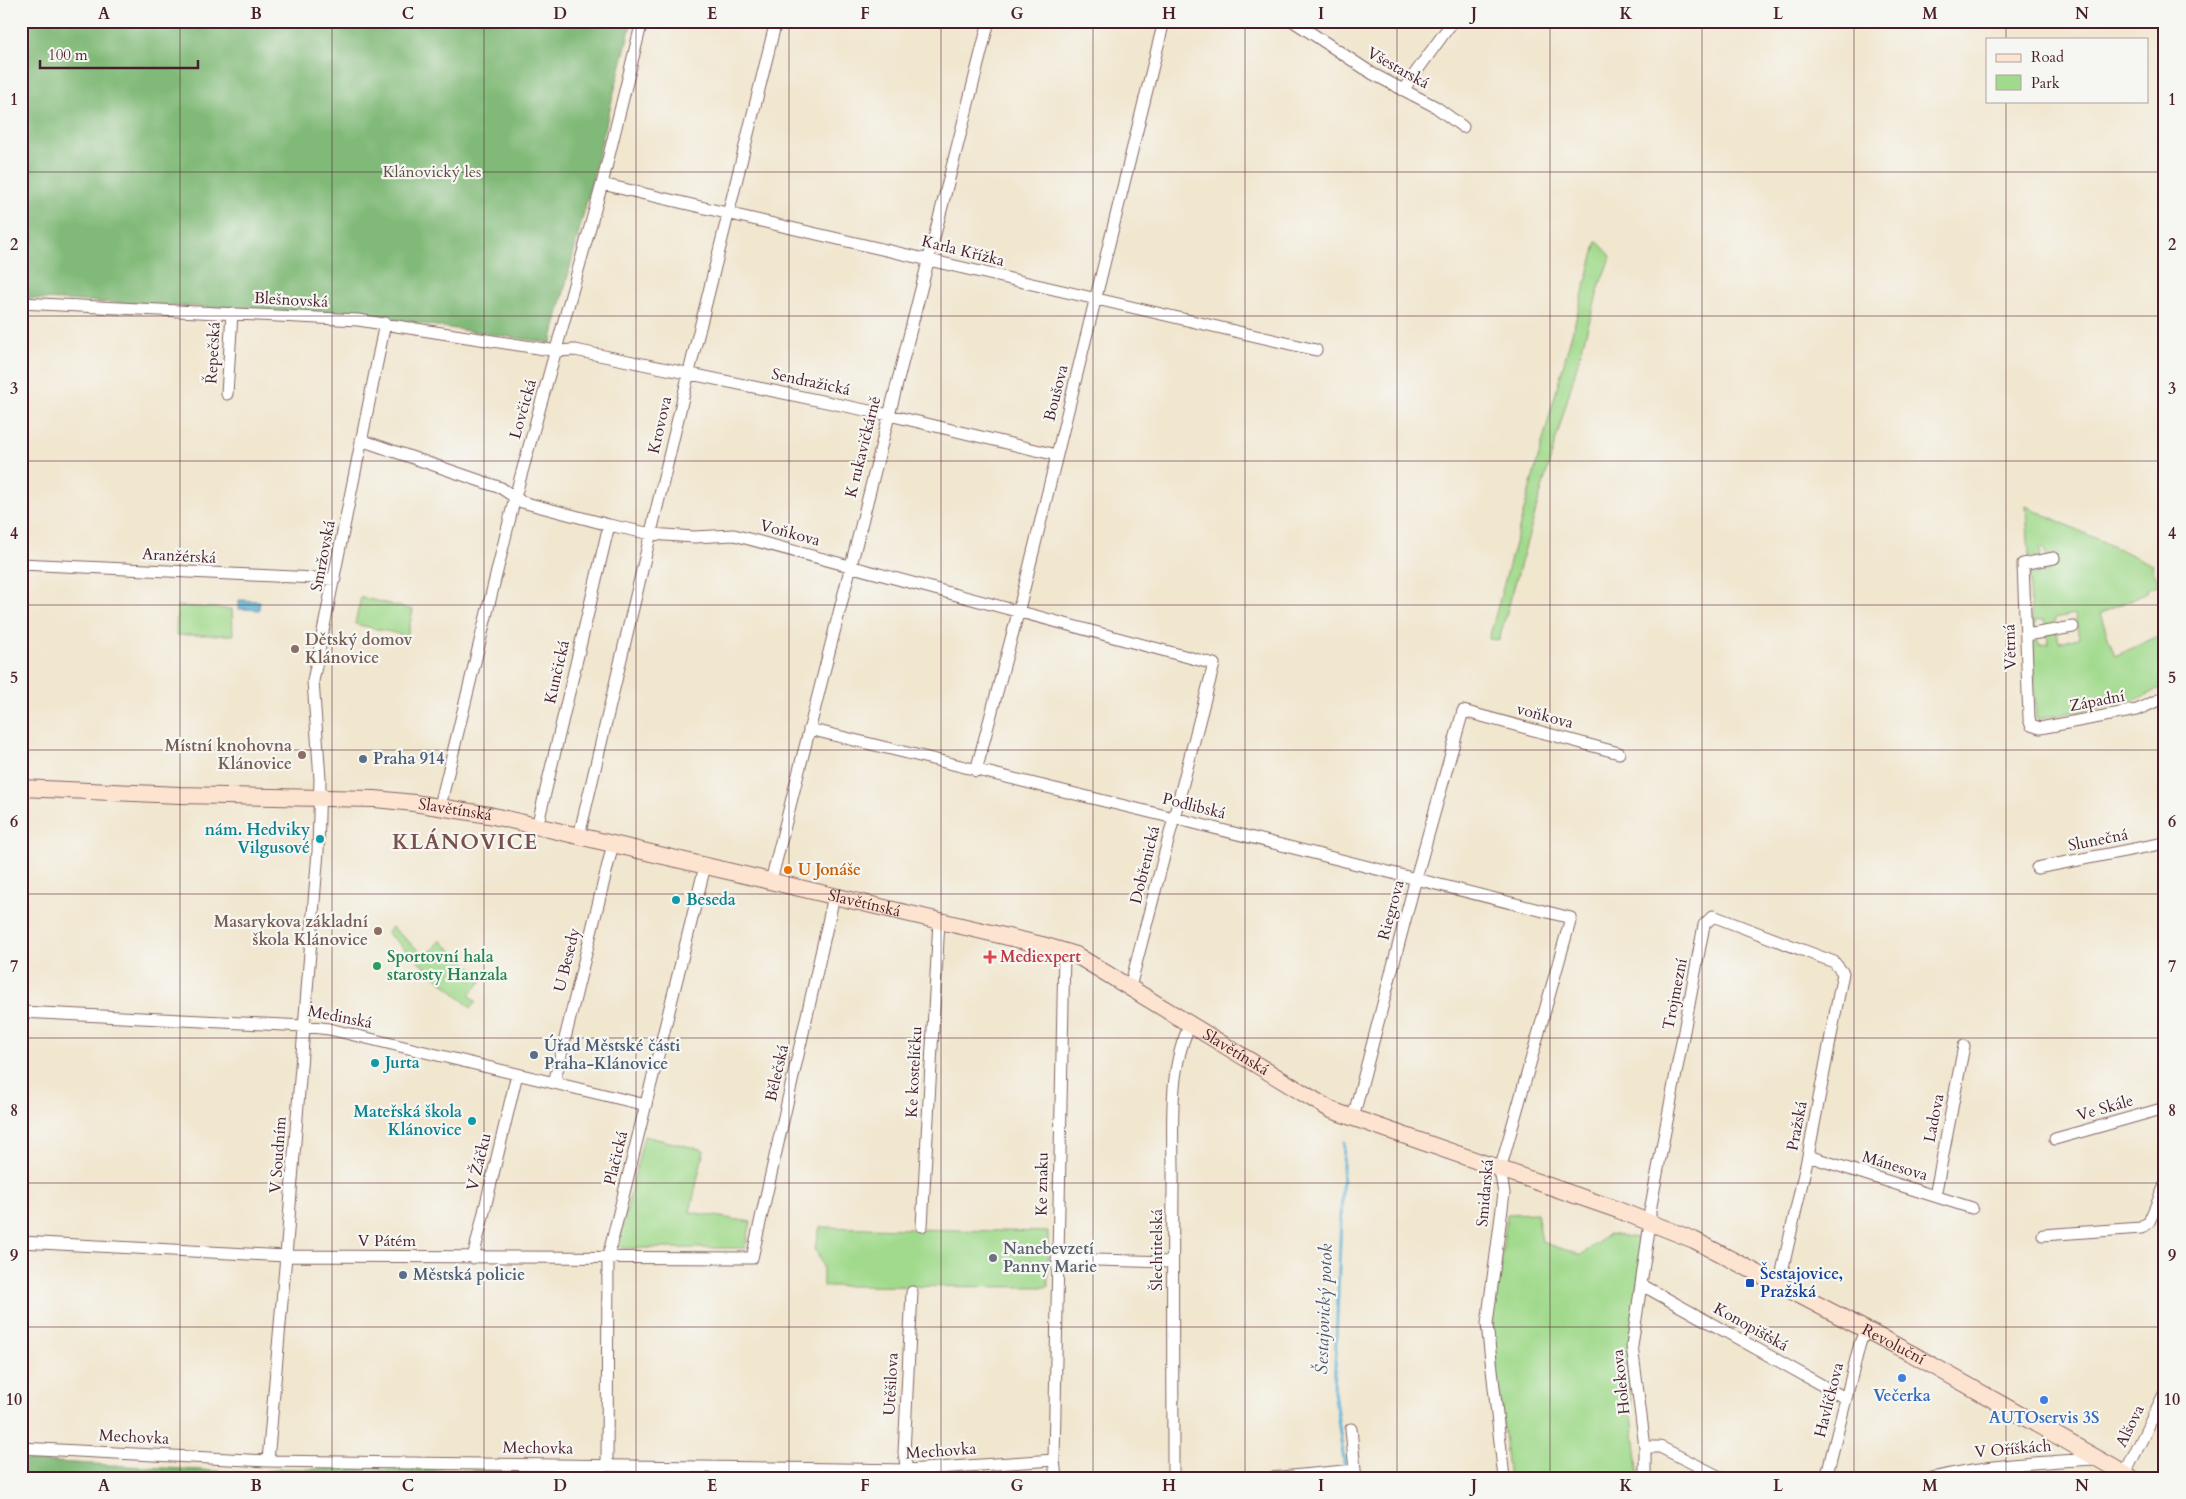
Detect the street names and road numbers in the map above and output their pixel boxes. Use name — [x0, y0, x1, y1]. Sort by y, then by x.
street label: Všestarská — [1363, 42, 1433, 94]
street label: Karla Křížka — [919, 230, 1007, 272]
street label: Blešnovská — [253, 287, 329, 313]
street label: Řepečská — [200, 321, 226, 385]
street label: Boušova — [1038, 362, 1074, 423]
street label: Sendražická — [770, 363, 853, 401]
street label: Lovčická — [504, 377, 542, 441]
street label: Krovova — [643, 394, 677, 456]
street label: K rukavičkárně — [840, 394, 886, 500]
street label: Voňkova — [757, 514, 823, 552]
street label: Smržovská — [305, 518, 341, 593]
street label: Aranžérská — [141, 543, 217, 569]
street label: Větrná — [1998, 624, 2022, 670]
street label: Kunčická — [539, 638, 575, 706]
street label: Západní — [2067, 685, 2127, 717]
street label: voňkova — [1514, 698, 1576, 734]
street label: Podlibská — [1160, 788, 1228, 825]
street label: Slavětínská — [417, 793, 493, 826]
street label: Slunečná — [2066, 823, 2130, 857]
street label: Dobřenická — [1125, 824, 1165, 906]
street label: Riegrova — [1372, 877, 1410, 942]
street label: Slavětínská — [826, 884, 903, 922]
street label: U Besedy — [548, 925, 586, 994]
street label: Trojmezní — [1657, 956, 1693, 1032]
street label: Medinská — [306, 1000, 374, 1034]
street label: Slavětínská — [1199, 1024, 1273, 1081]
street label: Ke kostelíčku — [901, 1025, 927, 1118]
street label: Bělečská — [760, 1042, 794, 1104]
street label: Ve Skále — [2074, 1089, 2136, 1127]
street label: Ladova — [1919, 1092, 1949, 1144]
street label: Pražská — [1781, 1099, 1813, 1153]
street label: V Soudním — [264, 1115, 292, 1194]
street label: Plačická — [599, 1129, 633, 1187]
street label: V Žáčku — [461, 1130, 497, 1193]
street label: Mánesova — [1860, 1146, 1930, 1186]
street label: Ke znaku — [1030, 1152, 1054, 1216]
street label: Smidarská — [1471, 1158, 1499, 1228]
street label: Šlechtitelská — [1146, 1209, 1168, 1291]
street label: V Pátém — [358, 1230, 417, 1252]
street label: Konopišťská — [1710, 1297, 1792, 1357]
street label: Revoluční — [1858, 1319, 1930, 1370]
street label: Holekova — [1607, 1348, 1635, 1416]
street label: Utěšilova — [878, 1352, 904, 1416]
street label: Havlíčkova — [1809, 1360, 1849, 1440]
street label: Alšova — [2110, 1401, 2150, 1451]
street label: Mechovka — [98, 1424, 170, 1450]
street label: V Oříškách — [1974, 1435, 2053, 1463]
street label: Mechovka — [502, 1436, 574, 1460]
street label: Mechovka — [905, 1438, 977, 1464]

